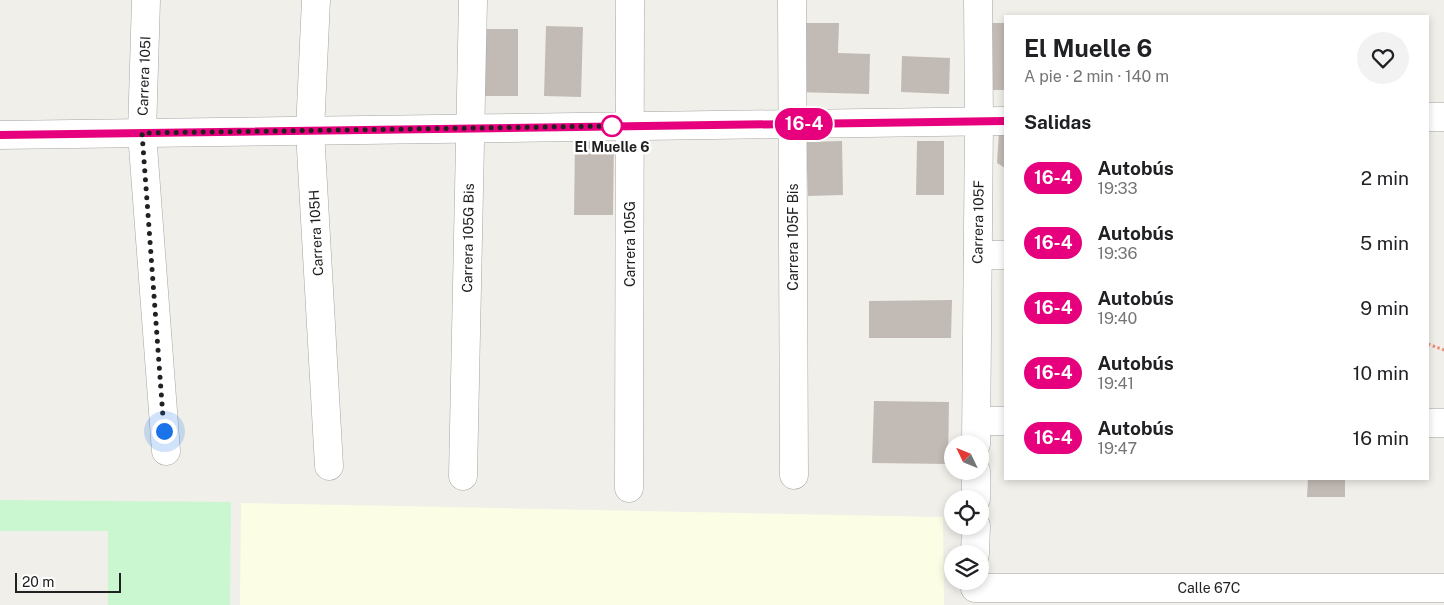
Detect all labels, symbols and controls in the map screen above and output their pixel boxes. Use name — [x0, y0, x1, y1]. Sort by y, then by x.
button: heart — [1357, 32, 1409, 84]
text: El Muelle 6 — [1024, 34, 1152, 62]
street label: Carrera 105I — [135, 36, 153, 116]
text: A pie · 2 min · 140 m — [1024, 67, 1169, 86]
line badge: 16-4 — [769, 108, 839, 140]
text: Salidas — [1024, 111, 1091, 133]
text: 16-4 — [785, 113, 823, 134]
marker: El Muelle 6 — [601, 115, 623, 137]
place label: El Muelle 6 — [575, 139, 649, 155]
text: Autobús — [1097, 157, 1174, 179]
text: 16-4 — [1034, 167, 1072, 188]
text: 2 min — [1361, 167, 1409, 189]
text: 19:33 — [1097, 179, 1138, 198]
street label: Carrera 105F — [969, 180, 987, 264]
street label: Carrera 105G Bis — [459, 183, 477, 293]
street label: Carrera 105F Bis — [785, 183, 801, 291]
street label: Carrera 105H — [306, 189, 326, 277]
street label: Carrera 105G — [622, 201, 638, 287]
text: Autobús — [1097, 222, 1174, 244]
text: 16-4 — [1034, 232, 1072, 253]
text: 5 min — [1360, 232, 1409, 254]
text: 19:36 — [1097, 244, 1138, 263]
text: Autobús — [1097, 287, 1174, 309]
text: 16-4 — [1034, 297, 1072, 318]
text: 9 min — [1360, 297, 1409, 319]
text: 19:40 — [1097, 309, 1137, 328]
text: Autobús — [1097, 352, 1174, 374]
text: 16-4 — [1034, 362, 1072, 383]
text: 10 min — [1353, 362, 1409, 384]
text: 19:41 — [1097, 374, 1134, 393]
text: Autobús — [1097, 417, 1174, 439]
your location — [152, 419, 177, 444]
text: 16-4 — [1034, 427, 1072, 448]
text: 16 min — [1353, 427, 1409, 449]
north arrow — [944, 435, 989, 480]
map controls — [944, 435, 989, 590]
text: 19:47 — [1097, 439, 1137, 458]
button: locate — [944, 490, 989, 535]
button: layers — [944, 545, 989, 590]
scale bar — [15, 570, 121, 593]
text: 20 m — [22, 574, 54, 590]
street label: Calle 67C — [1178, 580, 1240, 596]

